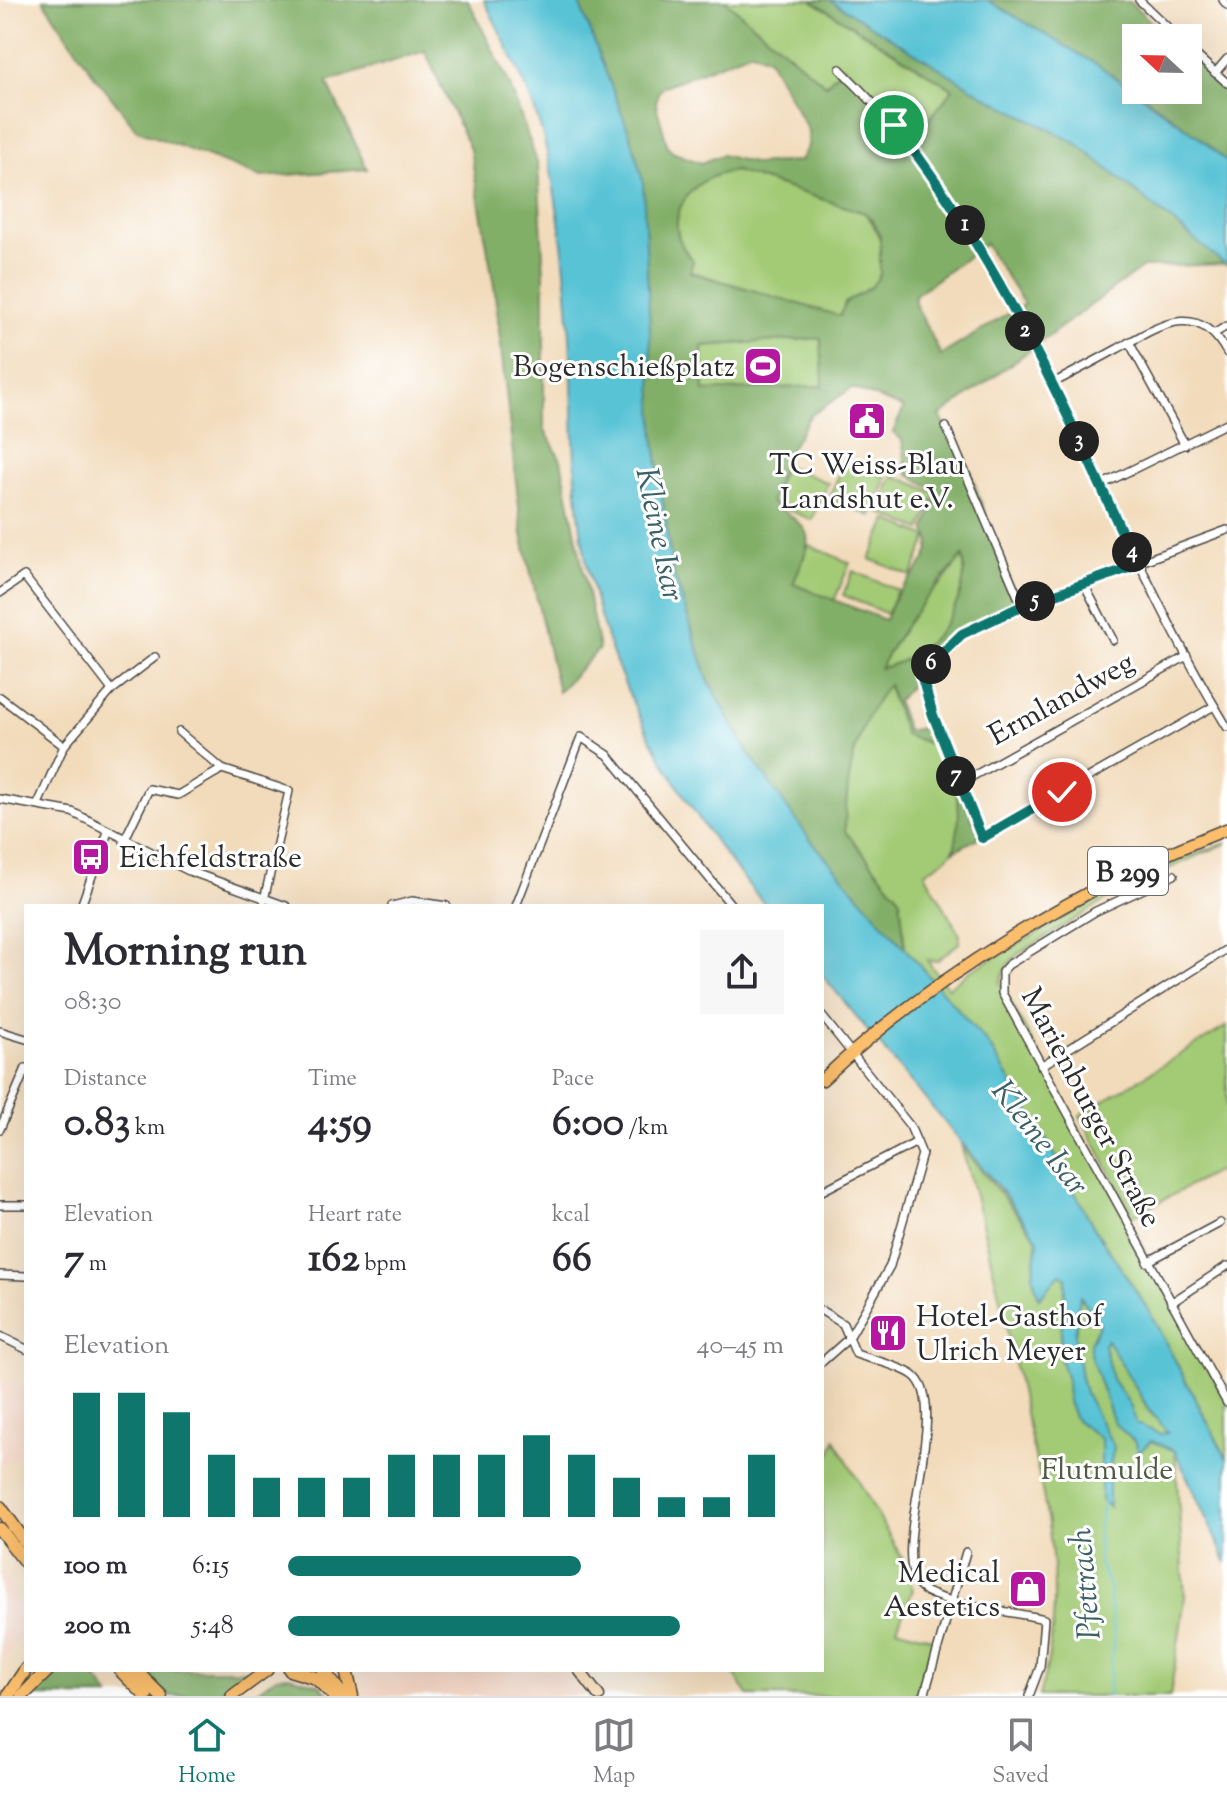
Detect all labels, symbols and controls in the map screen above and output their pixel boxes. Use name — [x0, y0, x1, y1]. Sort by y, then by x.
north arrow — [1122, 24, 1202, 104]
map controls — [1122, 24, 1202, 104]
pin — [860, 91, 928, 159]
icon: arrive — [872, 103, 916, 147]
pin: 1 — [945, 205, 985, 245]
text: 1 — [961, 209, 969, 241]
pin: 2 — [1005, 311, 1045, 351]
text: 2 — [1020, 315, 1030, 347]
sports icon: Bogenschießplatz — [742, 345, 784, 387]
place label: Bogenschießplatz — [513, 347, 735, 390]
public building icon: TC Weiss-Blau Landshut e.V. — [846, 400, 888, 442]
pin: 3 — [1059, 421, 1099, 461]
text: 3 — [1075, 425, 1083, 457]
place label: TC Weiss-Blau Landshut e.V. — [769, 445, 965, 522]
water label: Kleine Isar — [621, 463, 695, 606]
pin: 4 — [1112, 532, 1152, 572]
text: 4 — [1126, 536, 1138, 568]
pin: 5 — [1015, 581, 1055, 621]
text: 5 — [1031, 585, 1039, 617]
street label: Ermlandweg — [982, 642, 1143, 758]
pin: 6 — [911, 644, 951, 684]
text: 6 — [926, 648, 936, 680]
pin: 7 — [936, 756, 976, 796]
pin — [1028, 758, 1096, 826]
text: 7 — [950, 760, 962, 792]
icon: check — [1040, 770, 1084, 814]
bus stop icon: Eichfeldstraße — [70, 836, 112, 878]
place label: Eichfeldstraße — [119, 838, 302, 881]
road number: B 299 — [1088, 847, 1168, 895]
text: Morning run — [64, 922, 307, 985]
button: share — [700, 930, 784, 1014]
street label: Marienburger Straße — [1008, 981, 1171, 1236]
text: 08:30 — [64, 984, 122, 1021]
text: Distance — [64, 1064, 147, 1096]
text: Time — [308, 1064, 357, 1096]
text: Pace — [552, 1064, 594, 1096]
water label: Kleine Isar — [979, 1071, 1099, 1206]
text: 0.83 — [64, 1096, 130, 1153]
text: 4:59 — [308, 1096, 372, 1153]
text: 6:00 — [552, 1096, 624, 1153]
text: km — [130, 1113, 165, 1145]
text: /km — [624, 1113, 668, 1145]
text: Elevation — [64, 1200, 153, 1232]
text: Heart rate — [308, 1200, 402, 1232]
text: kcal — [552, 1200, 590, 1232]
text: 7 — [64, 1232, 84, 1289]
text: 162 — [308, 1232, 360, 1289]
text: 66 — [552, 1232, 592, 1289]
text: m — [84, 1249, 107, 1281]
text: bpm — [360, 1249, 407, 1281]
place label: Hotel-Gasthof Ulrich Meyer — [916, 1297, 1104, 1374]
restaurant icon: Hotel-Gasthof Ulrich Meyer — [867, 1312, 909, 1354]
text: Elevation — [64, 1328, 169, 1365]
text: 40–45 m — [697, 1328, 784, 1365]
park label: Flutmulde — [1041, 1450, 1173, 1493]
water label: Pfettrach — [1059, 1525, 1115, 1642]
text: 100 m — [64, 1548, 127, 1585]
text: 6:15 — [192, 1548, 229, 1585]
place label: Medical Aestetics — [883, 1553, 1000, 1630]
shop icon: Medical Aestetics — [1007, 1568, 1049, 1610]
text: 200 m — [64, 1608, 131, 1645]
text: 5:48 — [192, 1608, 234, 1645]
tab: Home — [178, 1713, 236, 1793]
tab: Map — [592, 1713, 636, 1793]
tab: Saved — [992, 1713, 1049, 1793]

